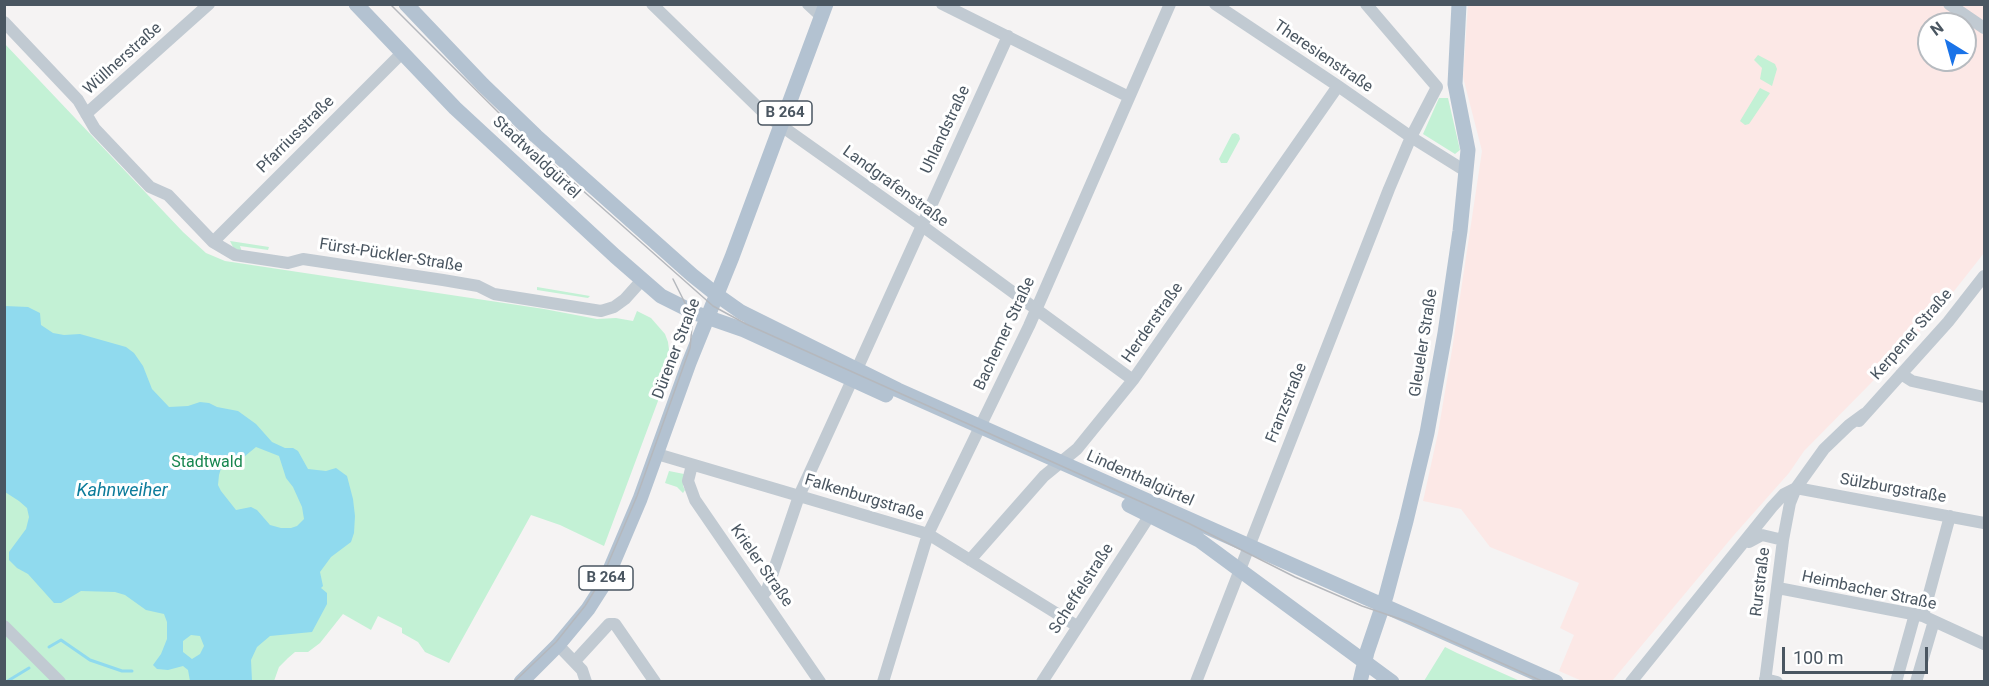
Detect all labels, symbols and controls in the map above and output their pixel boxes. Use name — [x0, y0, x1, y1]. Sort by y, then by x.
north arrow — [1917, 12, 1977, 72]
street label: Theresienstraße — [1270, 17, 1376, 97]
text: N — [1927, 18, 1947, 40]
street label: Wüllnerstraße — [80, 19, 166, 99]
street label: Uhlandstraße — [917, 83, 975, 177]
street label: Pfarriusstraße — [253, 92, 339, 178]
road number: B 264 — [758, 101, 812, 125]
street label: Stadtwaldgürtel — [488, 113, 584, 203]
street label: Landgrafenstraße — [838, 142, 952, 232]
street label: Fürst-Pückler-Straße — [318, 235, 464, 277]
street label: Bachemer Straße — [970, 274, 1040, 394]
street label: Herderstraße — [1118, 279, 1188, 367]
street label: Kerpener Straße — [1867, 286, 1957, 384]
street label: Gleueler Straße — [1406, 288, 1442, 398]
street label: Dürener Straße — [649, 296, 705, 402]
street label: Franzstraße — [1262, 360, 1312, 446]
street label: Lindenthalgürtel — [1083, 447, 1197, 511]
park label: Stadtwald — [171, 453, 243, 473]
street label: Sülzburgstraße — [1838, 470, 1948, 508]
street label: Falkenburgstraße — [802, 471, 926, 525]
water label: Kahnweiher — [76, 480, 168, 502]
street label: Krieler Straße — [726, 521, 796, 611]
street label: Scheffelstraße — [1046, 540, 1118, 638]
street label: Rurstraße — [1747, 546, 1775, 618]
road number: B 264 — [579, 566, 633, 590]
street label: Heimbacher Straße — [1800, 567, 1938, 615]
scale bar — [1785, 635, 1930, 673]
text: 100 m — [1793, 647, 1844, 668]

